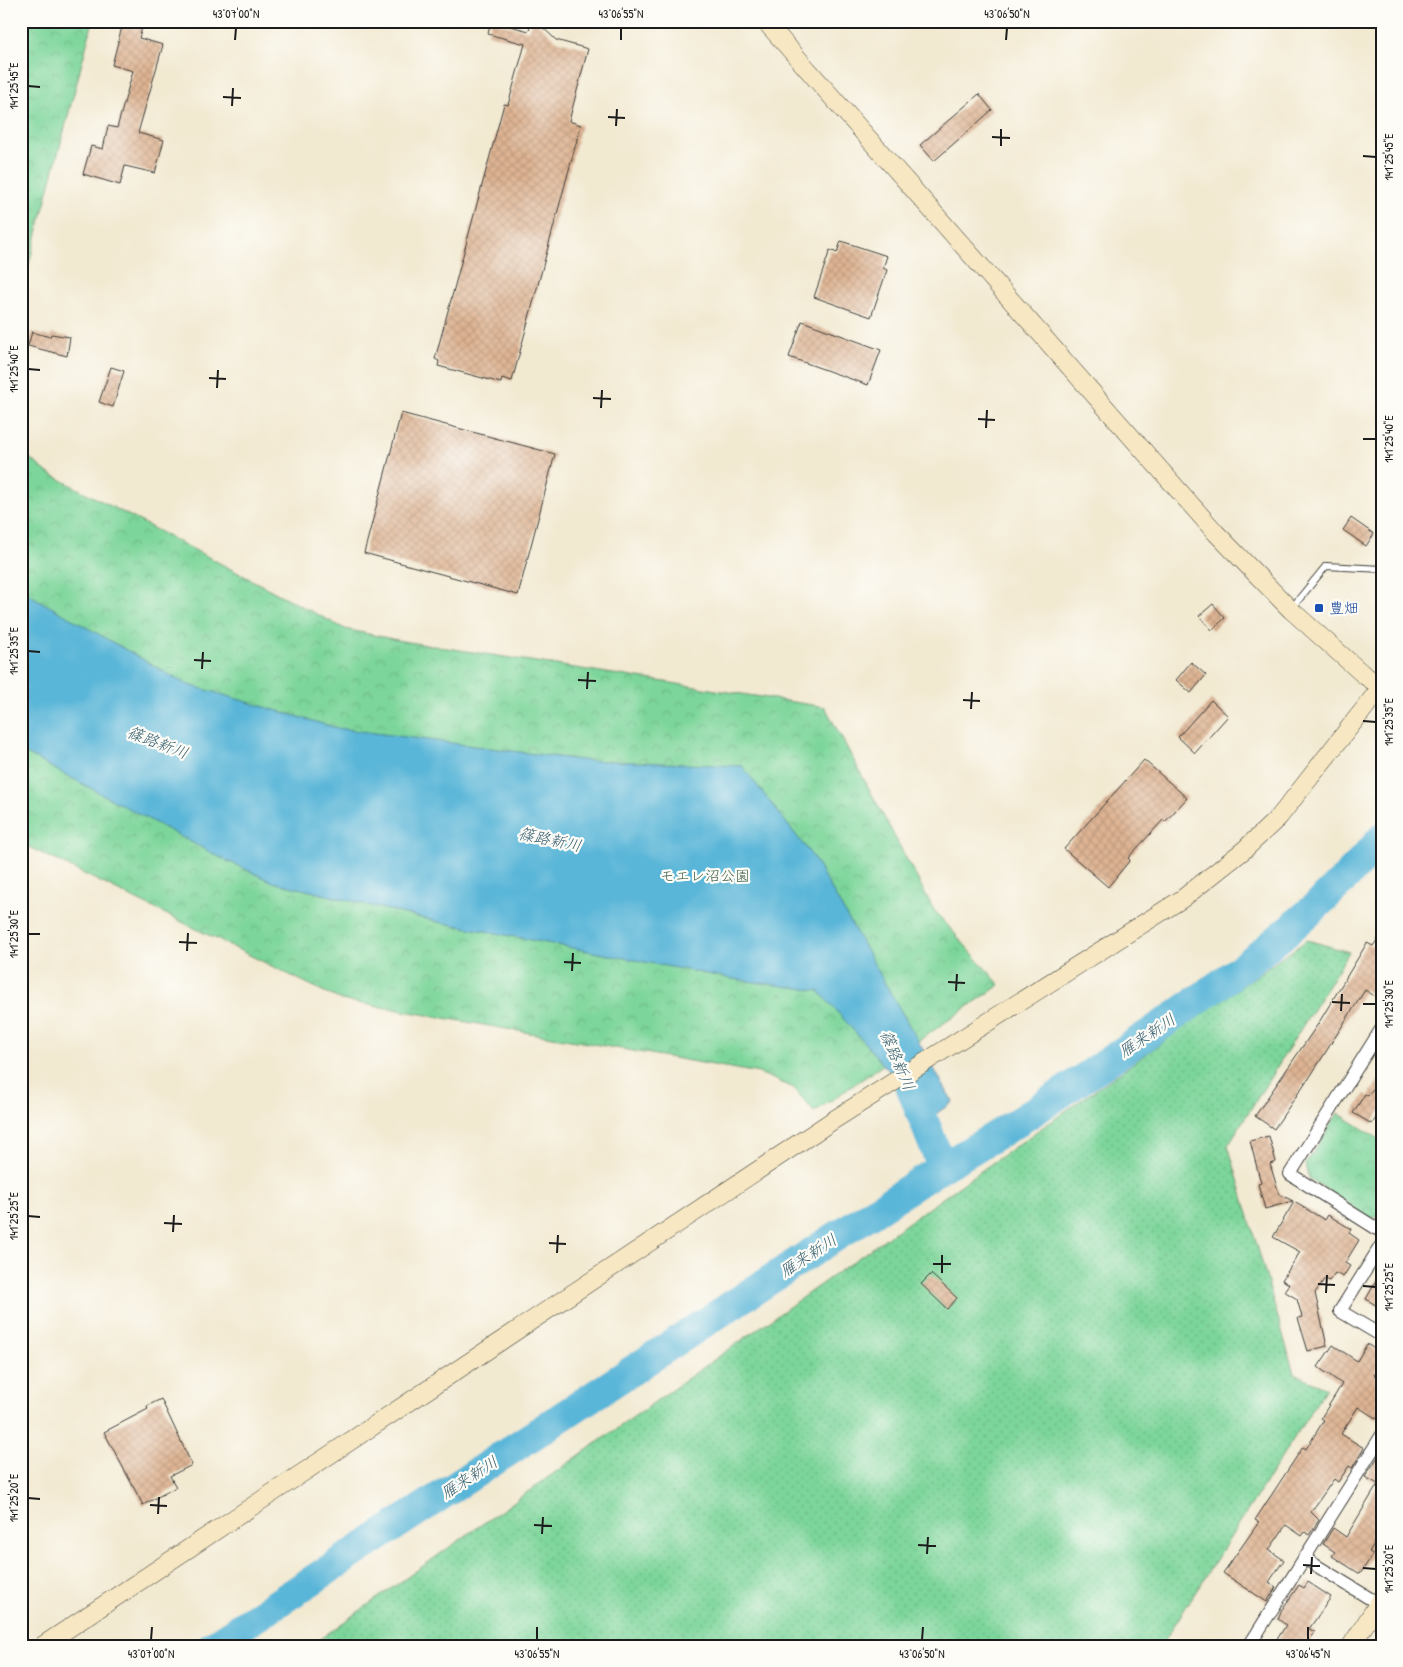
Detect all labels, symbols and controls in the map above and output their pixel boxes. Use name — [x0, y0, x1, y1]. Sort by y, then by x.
text: 43°07'00"N — [213, 5, 259, 22]
text: 43°06'55"N — [599, 5, 643, 22]
text: 43°06'50"N — [984, 5, 1030, 22]
text: 141°25'45"E — [5, 62, 22, 110]
text: 141°25'45"E — [1380, 133, 1397, 181]
text: 141°25'40"E — [5, 345, 22, 393]
text: 141°25'40"E — [1380, 415, 1397, 463]
place label: 豊畑 — [1329, 597, 1359, 618]
marker: 豊畑 — [1313, 602, 1325, 614]
text: 141°25'35"E — [5, 626, 22, 675]
text: 141°25'35"E — [1380, 697, 1397, 746]
water label: 篠路新川 — [124, 720, 192, 764]
water label: 篠路新川 — [516, 822, 584, 856]
park label: モエレ沼公園 — [660, 865, 750, 886]
text: 141°25'30"E — [5, 909, 22, 958]
text: 141°25'30"E — [1380, 979, 1397, 1028]
water label: 雁来新川 — [1114, 1008, 1180, 1062]
water label: 篠路新川 — [875, 1026, 921, 1094]
text: 141°25'25"E — [5, 1191, 22, 1240]
water label: 雁来新川 — [775, 1228, 841, 1282]
text: 141°25'25"E — [1380, 1262, 1397, 1311]
water label: 雁来新川 — [436, 1450, 502, 1504]
text: 141°25'20"E — [5, 1473, 22, 1522]
text: 141°25'20"E — [1380, 1544, 1397, 1593]
text: 43°07'00"N — [128, 1645, 174, 1662]
text: 43°06'55"N — [515, 1645, 559, 1662]
text: 43°06'50"N — [899, 1645, 945, 1662]
text: 43°06'45"N — [1286, 1645, 1330, 1662]

